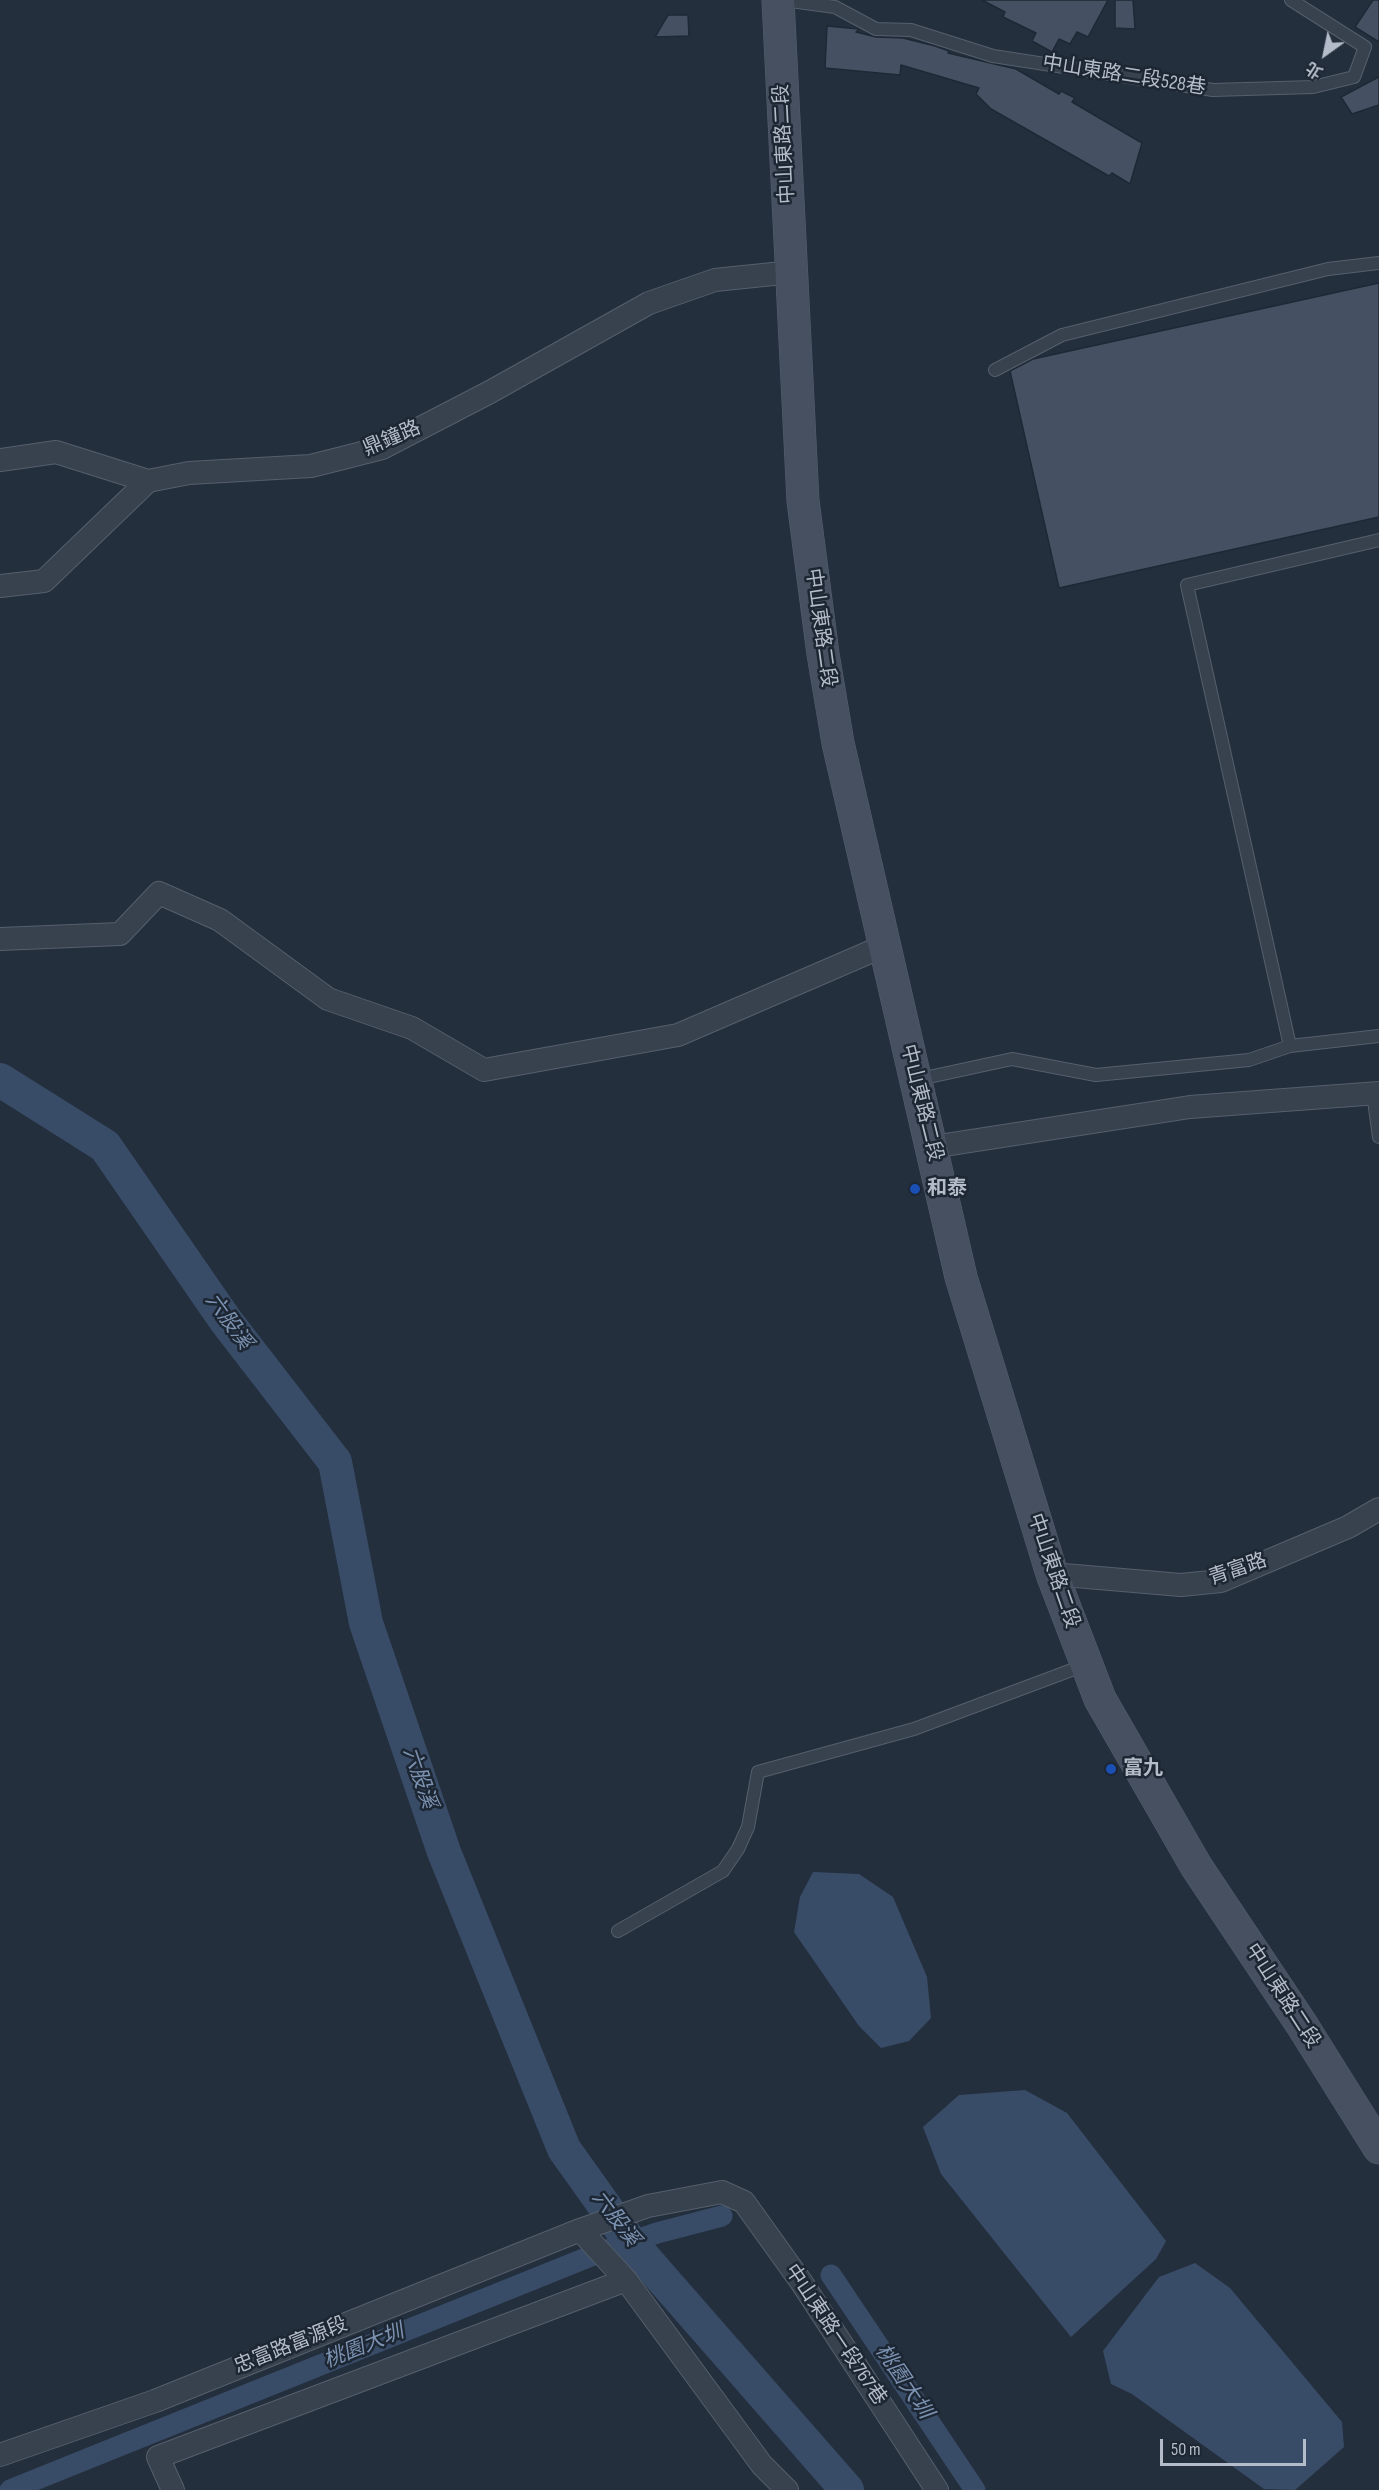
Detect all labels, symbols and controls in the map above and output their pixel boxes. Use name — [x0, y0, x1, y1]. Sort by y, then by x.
north arrow — [1295, 24, 1355, 84]
street label: 中山東路二段528巷 — [1041, 51, 1207, 101]
text: 北 — [1303, 57, 1327, 82]
street label: 中山東路二段 — [770, 83, 800, 205]
street label: 鼎鐘路 — [360, 416, 424, 462]
street label: 中山東路二段 — [800, 567, 840, 689]
street label: 中山東路二段 — [895, 1042, 947, 1164]
place label: 和泰 — [927, 1177, 967, 1201]
marker: 和泰 — [908, 1182, 922, 1196]
water label: 六股溪 — [199, 1289, 257, 1355]
street label: 中山東路二段 — [1022, 1510, 1084, 1632]
street label: 青富路 — [1206, 1549, 1270, 1591]
water label: 六股溪 — [397, 1744, 441, 1812]
place label: 富九 — [1123, 1757, 1163, 1781]
marker: 富九 — [1104, 1762, 1118, 1776]
street label: 中山東路二段 — [1239, 1939, 1325, 2053]
water label: 六股溪 — [586, 2186, 644, 2252]
street label: 中山東路一段767巷 — [779, 2260, 891, 2410]
street label: 忠富路富源段 — [231, 2312, 351, 2380]
water label: 桃園大圳 — [320, 2320, 408, 2374]
water label: 桃園大圳 — [869, 2340, 937, 2424]
scale bar — [1163, 2427, 1308, 2465]
text: 50 m — [1171, 2439, 1201, 2460]

